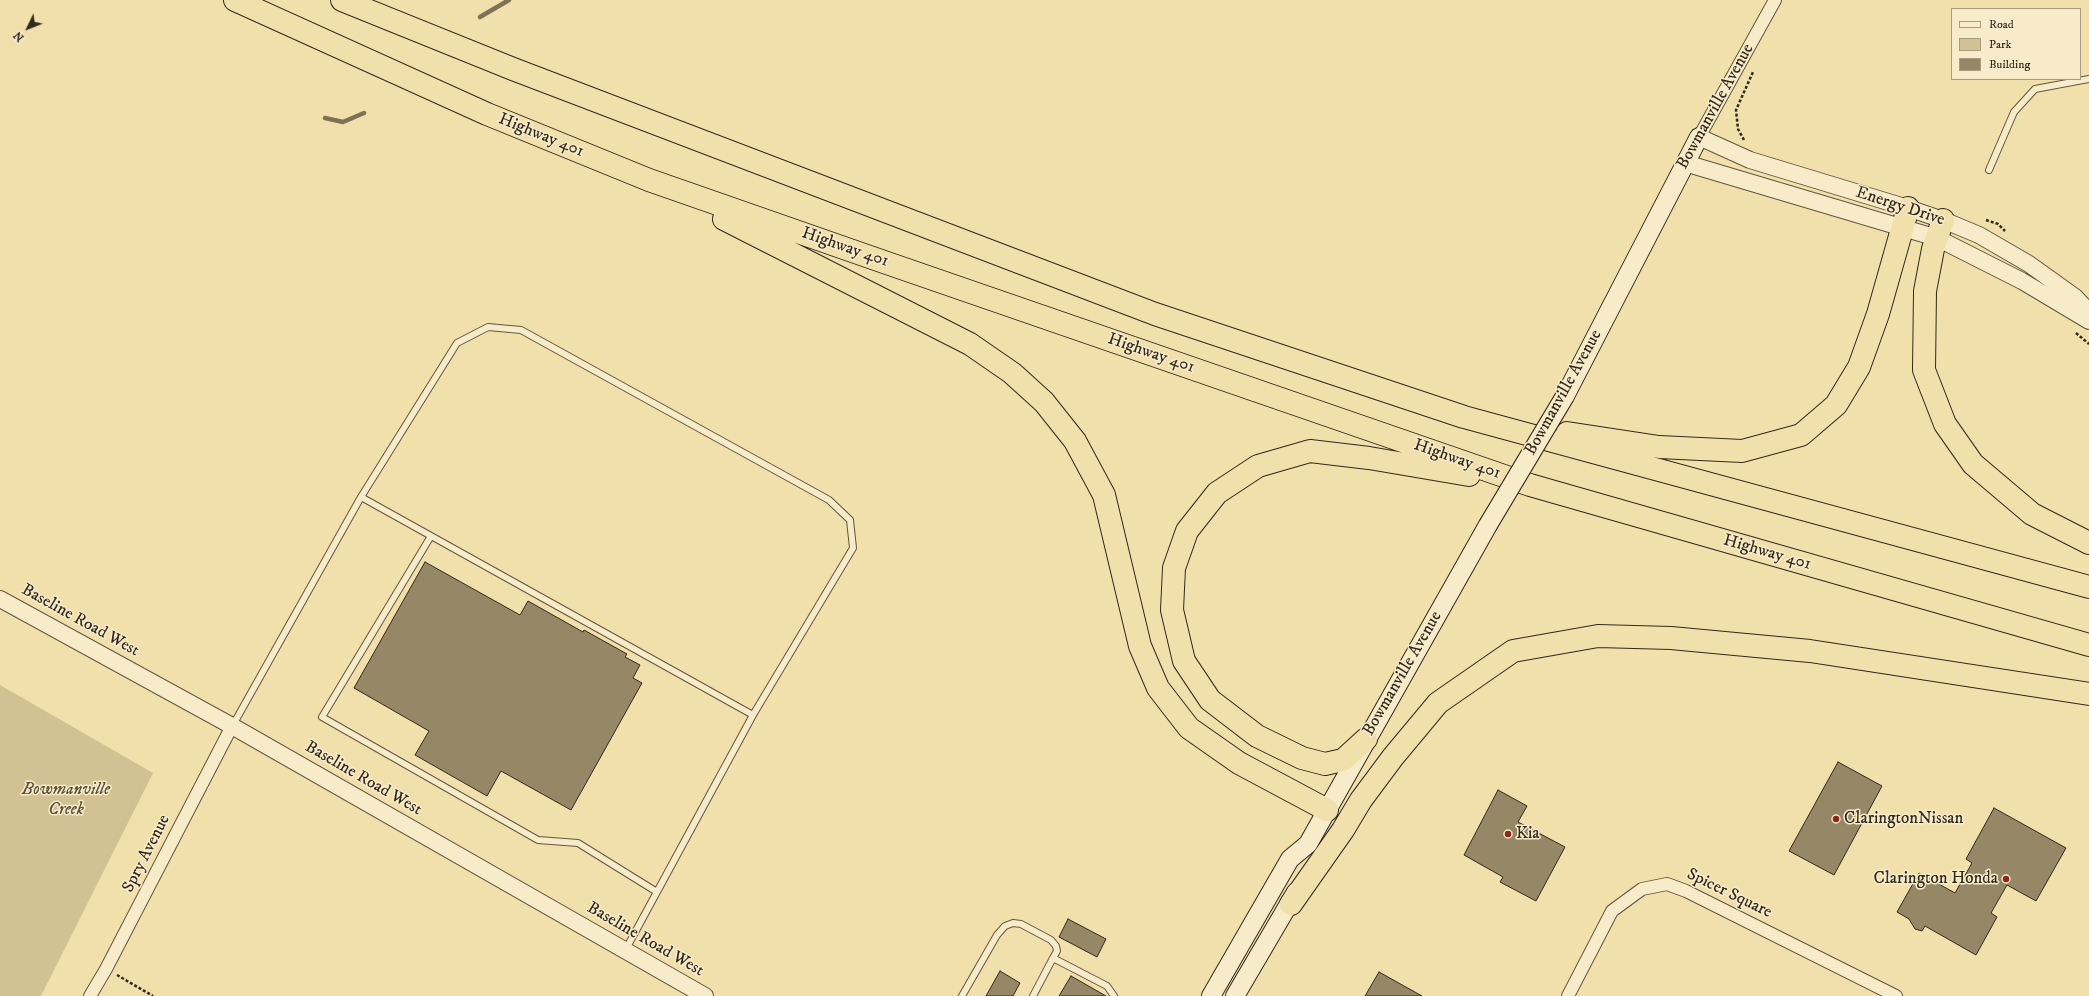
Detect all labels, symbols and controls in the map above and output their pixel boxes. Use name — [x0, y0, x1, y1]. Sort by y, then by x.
north arrow — [8, 8, 48, 48]
legend — [1951, 8, 2081, 80]
text: Road — [1989, 17, 2014, 32]
text: N — [11, 28, 27, 44]
text: Park — [1989, 37, 2011, 52]
street label: Bowmanville Avenue — [1673, 41, 1759, 173]
text: Building — [1989, 57, 2030, 72]
street label: Highway 401 — [495, 110, 587, 162]
street label: Energy Drive — [1853, 183, 1947, 231]
street label: Highway 401 — [799, 224, 891, 272]
street label: Bowmanville Avenue — [1521, 327, 1607, 459]
street label: Highway 401 — [1105, 330, 1197, 378]
street label: Highway 401 — [1411, 436, 1503, 484]
street label: Highway 401 — [1721, 531, 1813, 575]
street label: Baseline Road West — [18, 580, 142, 662]
street label: Bowmanville Avenue — [1359, 608, 1447, 740]
street label: Baseline Road West — [301, 737, 425, 821]
park label: Bowmanville Creek — [22, 780, 110, 820]
place label: ClaringtonNissan — [1844, 809, 1963, 829]
street label: Spry Avenue — [119, 812, 175, 896]
marker: ClaringtonNissan — [1831, 814, 1841, 824]
place label: Kia — [1516, 824, 1540, 844]
marker: Kia — [1503, 829, 1513, 839]
street label: Spicer Square — [1683, 865, 1775, 923]
place label: Clarington Honda — [1873, 869, 1998, 889]
marker: Clarington Honda — [2001, 874, 2011, 884]
street label: Baseline Road West — [583, 898, 707, 982]

